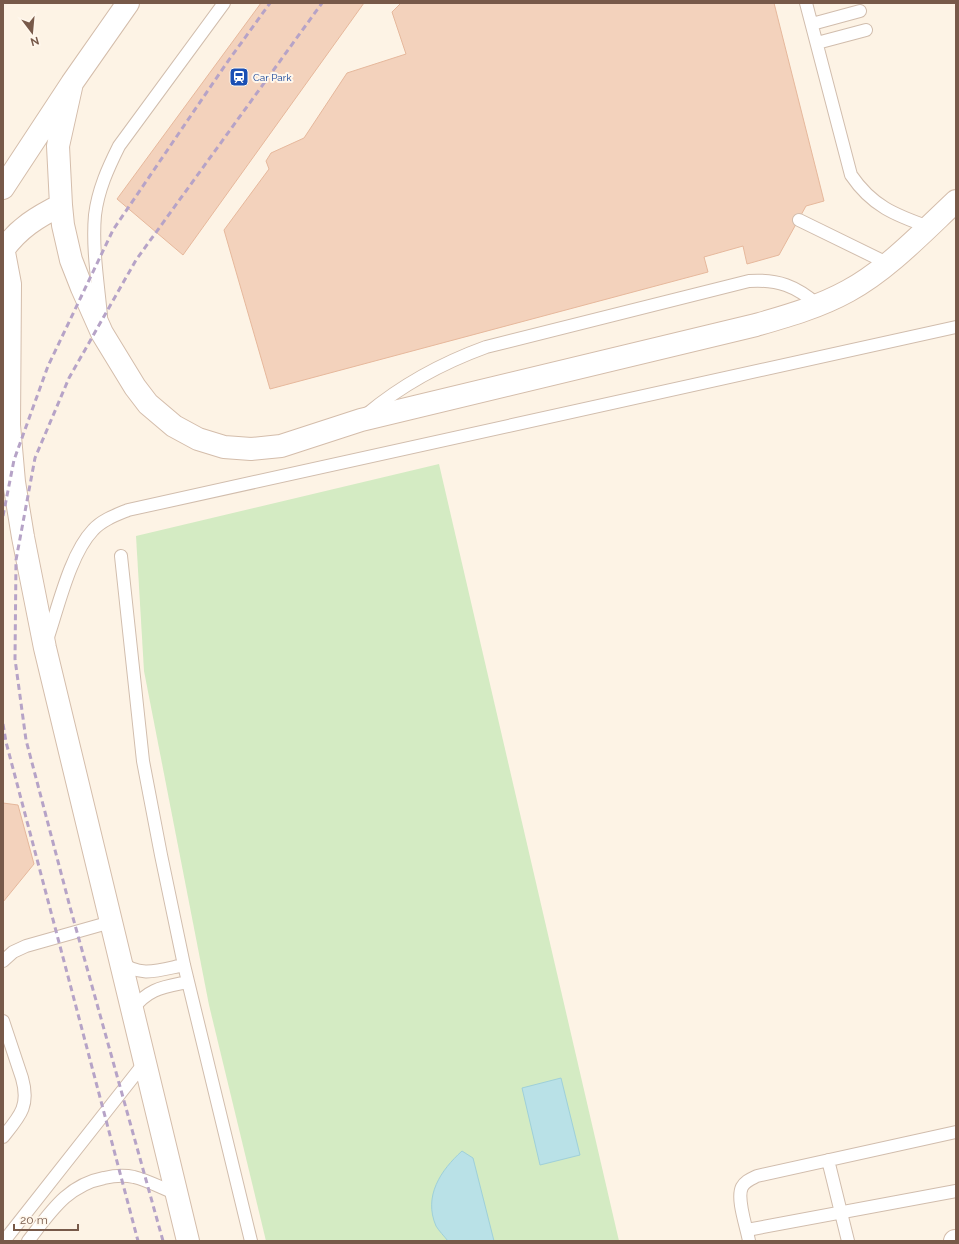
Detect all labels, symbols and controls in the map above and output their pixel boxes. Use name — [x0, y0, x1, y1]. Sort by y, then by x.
north arrow — [12, 12, 52, 52]
text: N — [29, 34, 40, 49]
station icon: Car Park — [228, 66, 250, 88]
place label: Car Park — [253, 72, 292, 83]
scale bar — [14, 1206, 78, 1232]
text: 20 m — [20, 1213, 48, 1227]

